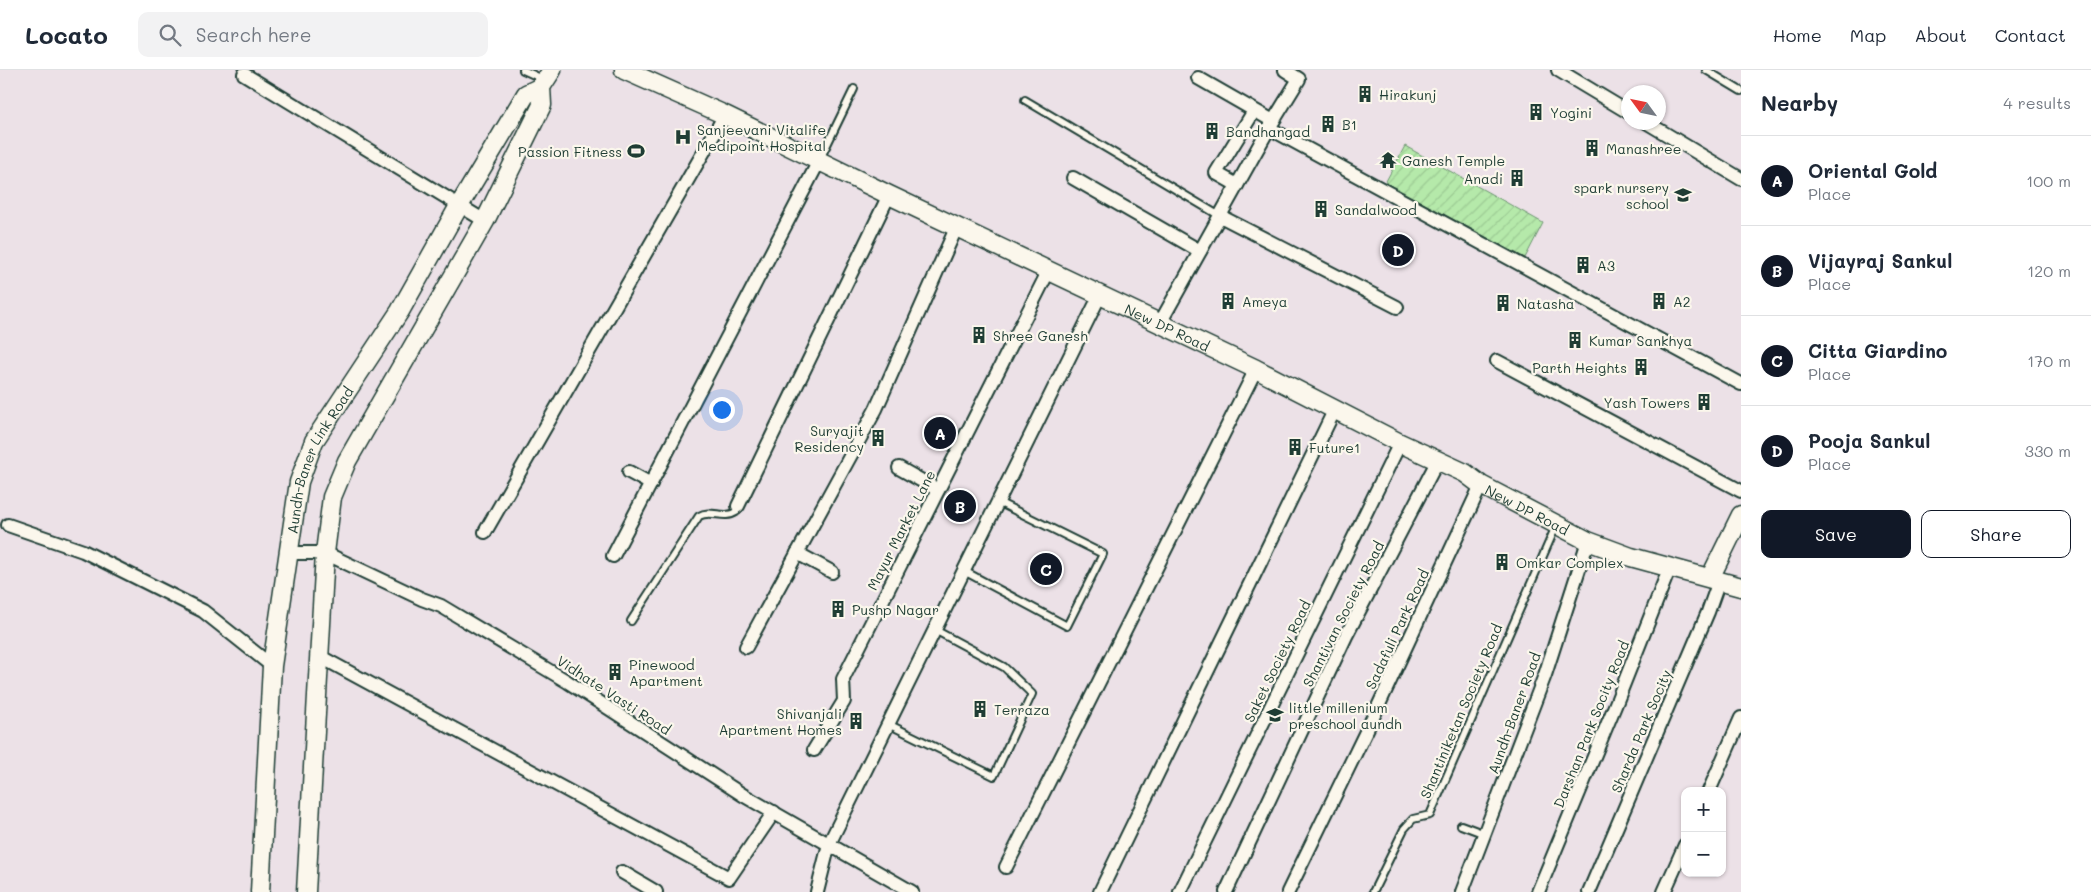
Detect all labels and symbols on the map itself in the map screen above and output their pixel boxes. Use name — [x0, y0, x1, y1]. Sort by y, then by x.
building icon: Hirakunj — [1355, 84, 1375, 104]
place label: Hirakunj — [1379, 85, 1437, 104]
north arrow — [1621, 85, 1666, 130]
building icon: Yogini — [1526, 102, 1546, 122]
place label: Yogini — [1550, 103, 1592, 122]
building icon: B1 — [1318, 114, 1338, 134]
place label: B1 — [1342, 115, 1357, 134]
place label: Sanjeevani Vitalife Medipoint Hospital — [697, 120, 826, 155]
building icon: Bandhangad — [1202, 121, 1222, 141]
place label: Bandhangad — [1226, 122, 1310, 141]
hospital icon: Sanjeevani Vitalife Medipoint Hospital — [673, 127, 693, 147]
building icon: Manashree — [1582, 138, 1602, 158]
place label: Manashree — [1606, 139, 1681, 158]
sports icon: Passion Fitness — [626, 141, 646, 161]
place label: Passion Fitness — [518, 142, 622, 161]
temple icon: Ganesh Temple — [1378, 150, 1398, 170]
place label: Ganesh Temple — [1402, 151, 1505, 170]
building icon: Anadi — [1507, 168, 1527, 188]
place label: Anadi — [1464, 169, 1503, 188]
place label: spark nursery school — [1574, 178, 1669, 213]
school or university icon: spark nursery school — [1673, 185, 1693, 205]
building icon: Sandalwood — [1311, 199, 1331, 219]
place label: Sandalwood — [1335, 200, 1417, 219]
pin: D — [1382, 231, 1414, 269]
building icon: A3 — [1573, 255, 1593, 275]
place label: A3 — [1597, 256, 1615, 275]
building icon: Ameya — [1218, 291, 1238, 311]
building icon: A2 — [1649, 291, 1669, 311]
place label: Ameya — [1242, 292, 1288, 311]
place label: A2 — [1673, 292, 1691, 311]
building icon: Natasha — [1493, 293, 1513, 313]
place label: Natasha — [1517, 294, 1574, 313]
street label: New DP Road — [1122, 299, 1213, 355]
building icon: Shree Ganesh — [969, 325, 989, 345]
place label: Shree Ganesh — [993, 326, 1088, 345]
building icon: Kumar Sankhya — [1565, 330, 1585, 350]
place label: Kumar Sankhya — [1589, 331, 1692, 350]
building icon: Parth Heights — [1631, 357, 1651, 377]
place label: Parth Heights — [1532, 358, 1627, 377]
street label: Aundh-Baner Link Road — [282, 382, 357, 535]
building icon: Yash Towers — [1694, 392, 1714, 412]
place label: Yash Towers — [1603, 393, 1690, 412]
your location — [709, 397, 735, 423]
pin: A — [924, 414, 956, 452]
place label: Suryajit Residency — [794, 421, 864, 456]
building icon: Suryajit Residency — [868, 428, 888, 448]
building icon: Future1 — [1285, 437, 1305, 457]
place label: Future1 — [1309, 438, 1360, 457]
street label: Mayur Market Lane — [862, 467, 940, 593]
street label: New DP Road — [1482, 480, 1573, 539]
pin: B — [944, 487, 976, 525]
street label: Shantivan Society Road — [1298, 538, 1388, 690]
pin: C — [1030, 550, 1062, 588]
building icon: Omkar Complex — [1492, 552, 1512, 572]
place label: Omkar Complex — [1516, 553, 1623, 572]
street label: Sadafuli Park Road — [1361, 566, 1433, 692]
street label: Saket Society Road — [1239, 597, 1315, 725]
building icon: Pushp Nagar — [828, 599, 848, 619]
place label: Pushp Nagar — [852, 600, 939, 619]
street label: Shantiniketan Society Road — [1415, 621, 1507, 801]
street label: Darshan Park Socity Road — [1549, 637, 1633, 810]
street label: Aundh-Baner Road — [1483, 649, 1545, 776]
street label: Vidhate Vasti Road — [553, 651, 675, 739]
place label: Pinewood Apartment — [629, 655, 703, 690]
building icon: Pinewood Apartment — [605, 662, 625, 682]
street label: Sharda Park Socity — [1606, 667, 1676, 795]
place label: little millenium preschool aundh — [1289, 698, 1402, 733]
building icon: Terraza — [970, 699, 990, 719]
place label: Terraza — [994, 700, 1050, 719]
place label: Shivanjali Apartment Homes — [719, 704, 842, 739]
school or university icon: little millenium preschool aundh — [1265, 705, 1285, 725]
building icon: Shivanjali Apartment Homes — [846, 711, 866, 731]

